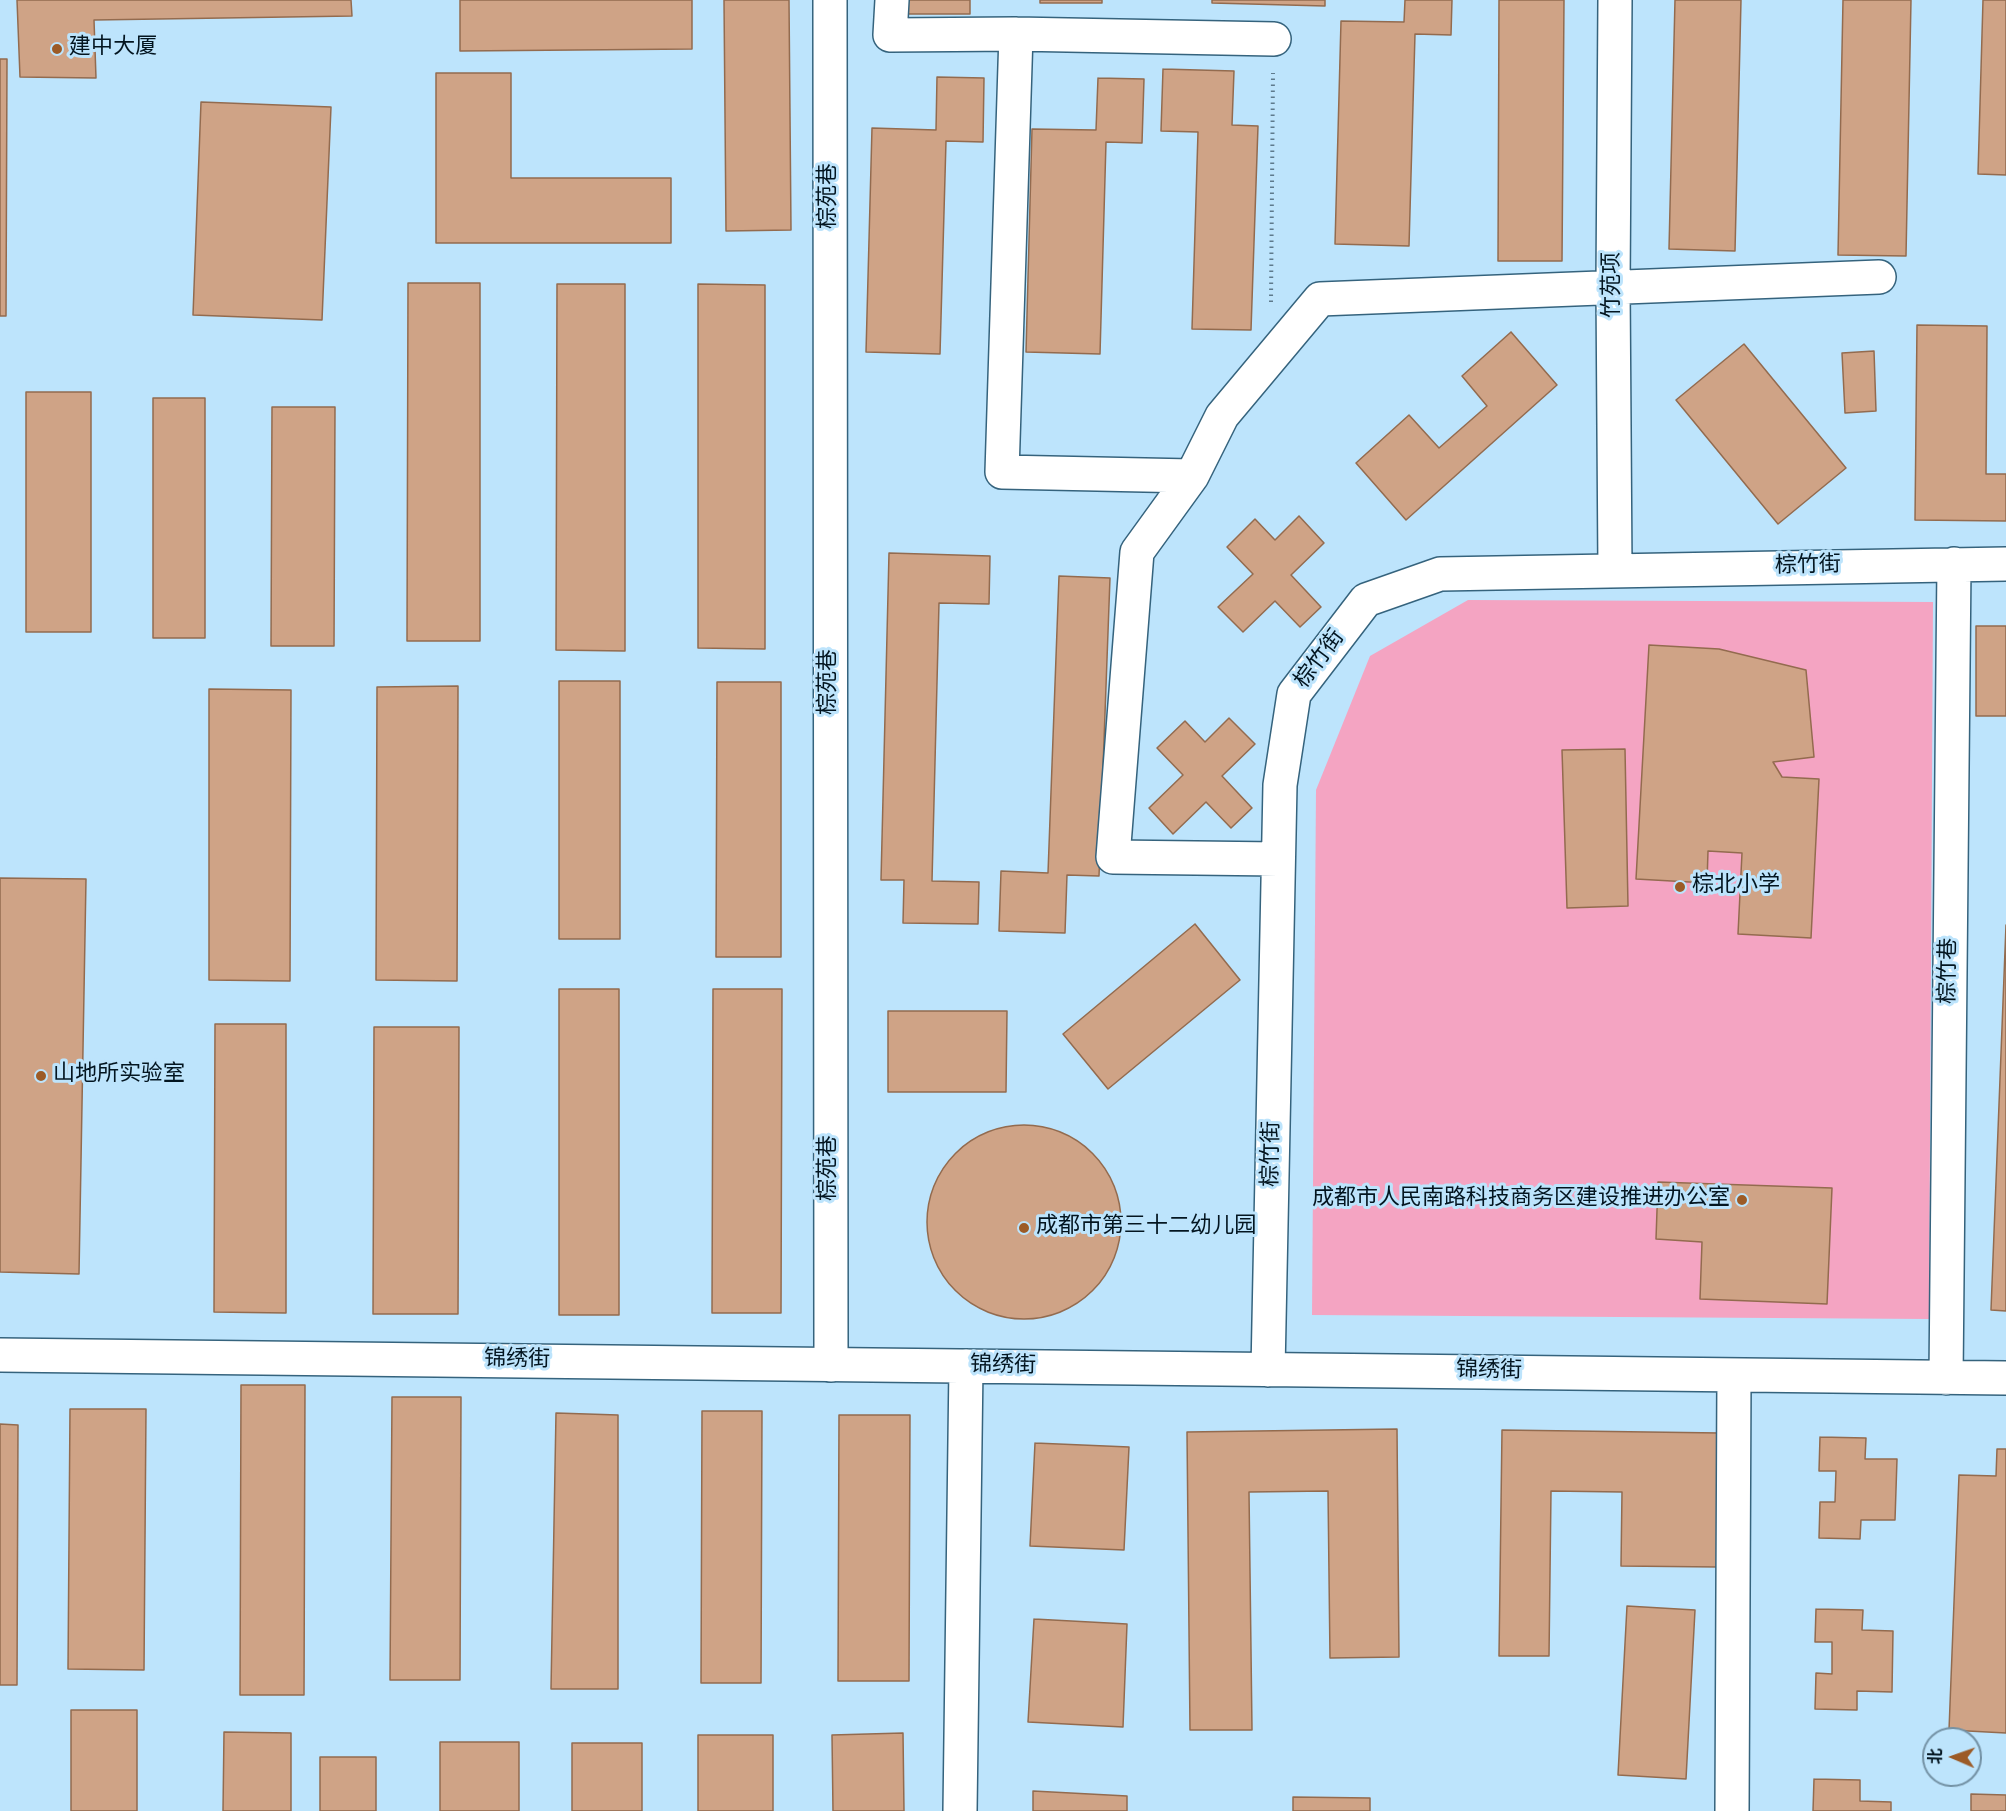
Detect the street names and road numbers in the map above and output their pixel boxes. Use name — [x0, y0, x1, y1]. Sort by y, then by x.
street label: 棕苑巷 — [817, 163, 843, 229]
street label: 竹苑项 — [1601, 252, 1627, 318]
street label: 棕竹街 — [1775, 553, 1841, 581]
street label: 棕竹街 — [1291, 626, 1351, 694]
street label: 棕苑巷 — [817, 649, 843, 715]
street label: 棕竹巷 — [1936, 938, 1964, 1004]
street label: 棕竹街 — [1259, 1121, 1287, 1187]
street label: 棕苑巷 — [817, 1135, 843, 1201]
street label: 锦绣街 — [484, 1347, 550, 1375]
street label: 锦绣街 — [970, 1353, 1036, 1381]
street label: 锦绣街 — [1456, 1358, 1522, 1386]

